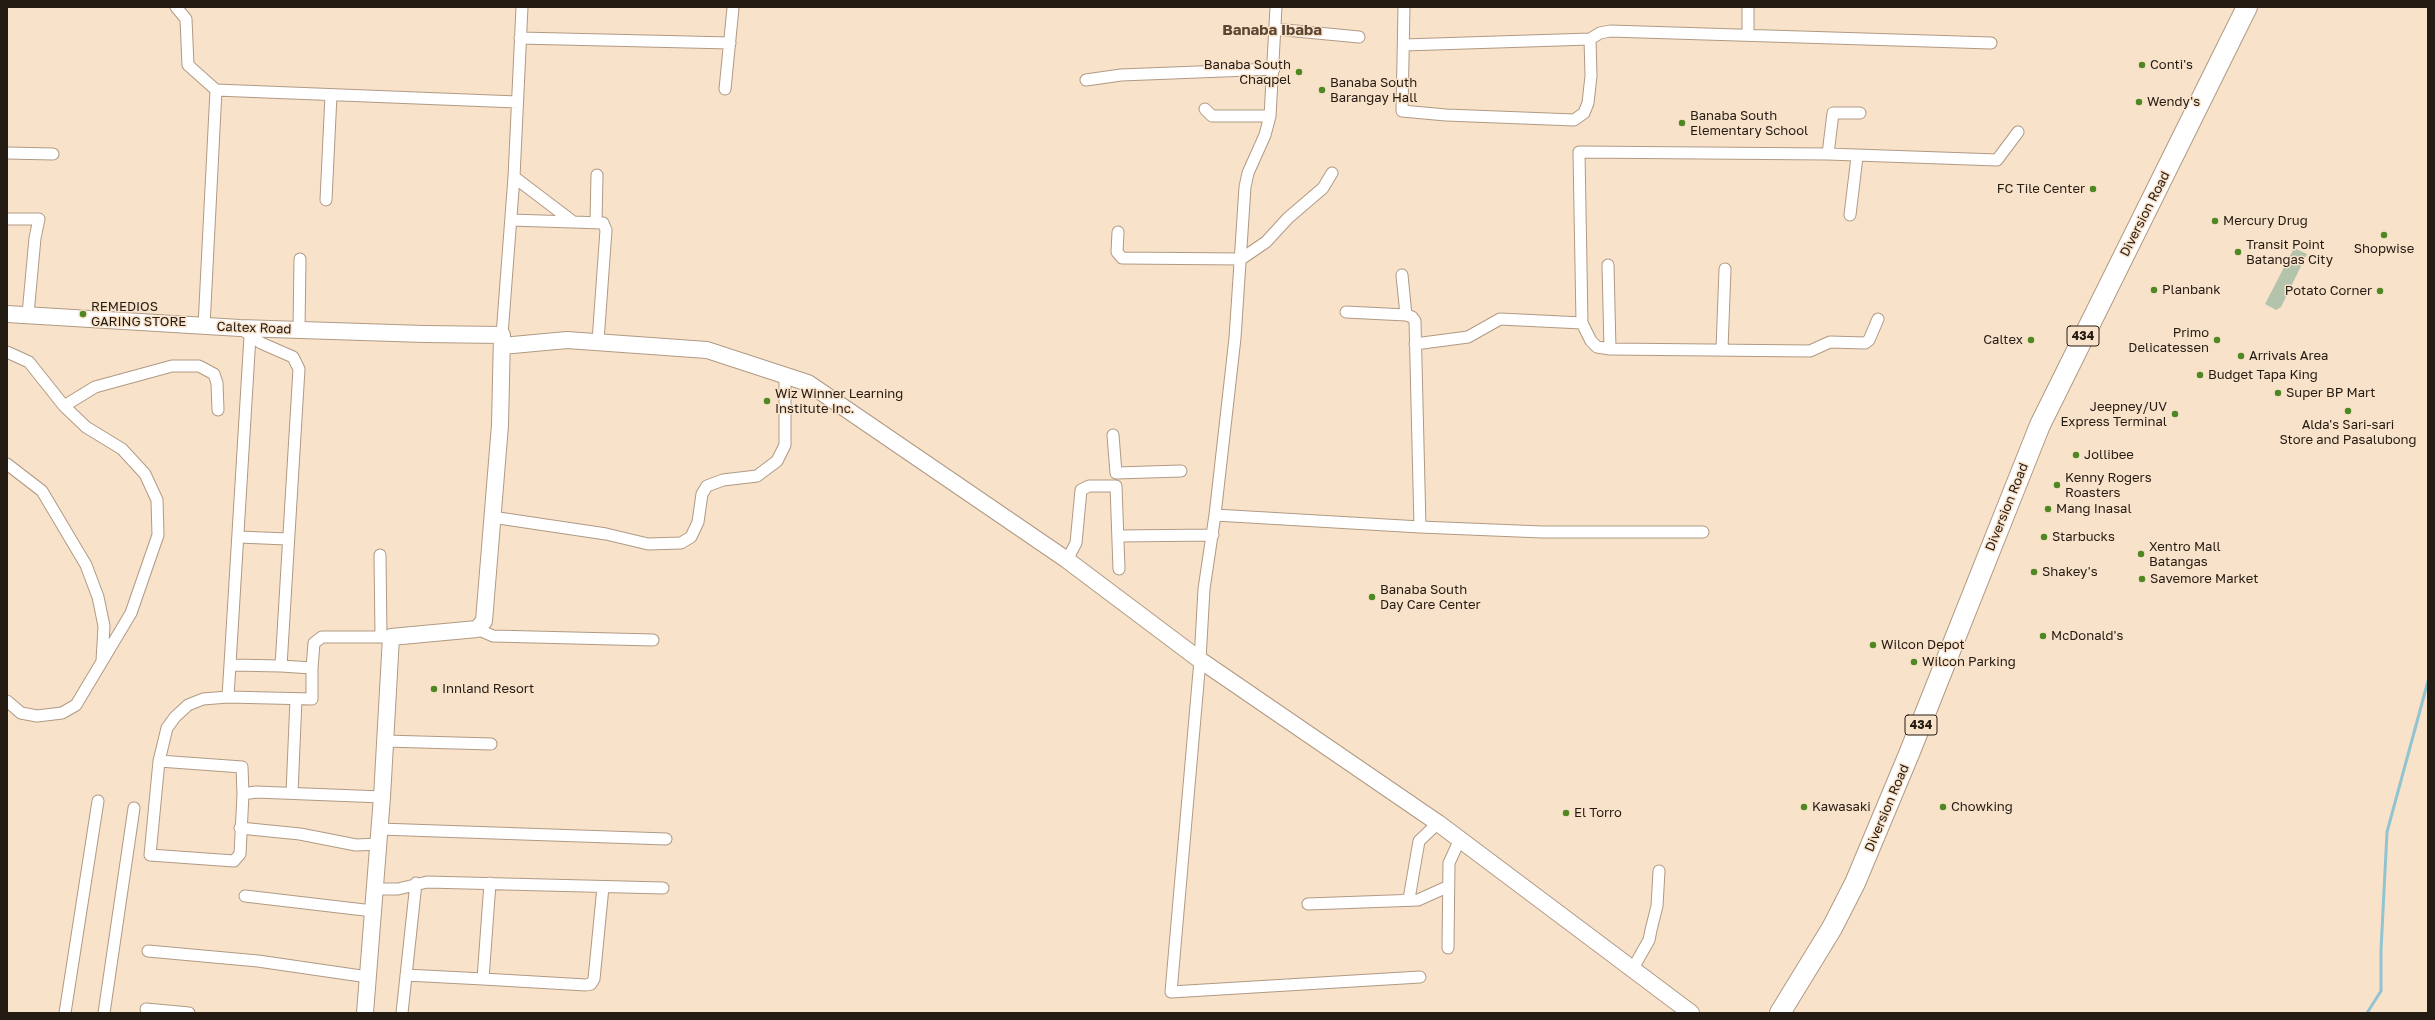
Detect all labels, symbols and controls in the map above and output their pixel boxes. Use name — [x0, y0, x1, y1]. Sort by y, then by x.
district label: Banaba Ibaba — [1222, 21, 1322, 39]
place label: Banaba South Chaqpel — [1204, 57, 1291, 88]
place label: Conti's — [2150, 57, 2193, 73]
marker: Conti's — [2137, 60, 2147, 70]
marker: Banaba South Chaqpel — [1294, 67, 1304, 77]
place label: Banaba South Barangay Hall — [1330, 75, 1417, 106]
marker: Banaba South Barangay Hall — [1317, 85, 1327, 95]
place label: Wendy's — [2147, 94, 2200, 110]
marker: Wendy's — [2134, 97, 2144, 107]
place label: Banaba South Elementary School — [1690, 108, 1808, 139]
marker: Banaba South Elementary School — [1677, 118, 1687, 128]
street label: Diversion Road — [2117, 169, 2173, 259]
place label: FC Tile Center — [1997, 181, 2085, 197]
marker: FC Tile Center — [2088, 184, 2098, 194]
place label: Mercury Drug — [2223, 213, 2308, 229]
marker: Mercury Drug — [2210, 216, 2220, 226]
marker: Shopwise — [2379, 230, 2389, 240]
place label: Transit Point Batangas City — [2246, 237, 2333, 268]
place label: Shopwise — [2354, 241, 2414, 257]
marker: Transit Point Batangas City — [2233, 247, 2243, 257]
place label: Planbank — [2162, 282, 2221, 298]
place label: Potato Corner — [2285, 283, 2372, 299]
marker: Planbank — [2149, 285, 2159, 295]
marker: Potato Corner — [2375, 286, 2385, 296]
place label: REMEDIOS GARING STORE — [91, 299, 186, 330]
marker: REMEDIOS GARING STORE — [78, 309, 88, 319]
street label: Caltex Road — [216, 319, 292, 337]
place label: Primo Delicatessen — [2128, 325, 2209, 356]
road number: 434 — [2067, 326, 2099, 346]
place label: Caltex — [1983, 332, 2023, 348]
marker: Caltex — [2026, 335, 2036, 345]
marker: Primo Delicatessen — [2212, 335, 2222, 345]
place label: Arrivals Area — [2249, 348, 2328, 364]
marker: Arrivals Area — [2236, 351, 2246, 361]
place label: Budget Tapa King — [2208, 367, 2318, 383]
marker: Budget Tapa King — [2195, 370, 2205, 380]
place label: Super BP Mart — [2286, 385, 2376, 401]
place label: Wiz Winner Learning Institute Inc. — [775, 386, 903, 417]
marker: Super BP Mart — [2273, 388, 2283, 398]
marker: Wiz Winner Learning Institute Inc. — [762, 396, 772, 406]
place label: Jeepney/UV Express Terminal — [2060, 399, 2167, 430]
marker: Alda's Sari-sari Store and Pasalubong — [2343, 406, 2353, 416]
marker: Jeepney/UV Express Terminal — [2170, 409, 2180, 419]
place label: Alda's Sari-sari Store and Pasalubong — [2279, 417, 2417, 448]
place label: Jollibee — [2084, 447, 2134, 463]
marker: Jollibee — [2071, 450, 2081, 460]
street label: Diversion Road — [1982, 461, 2032, 553]
place label: Kenny Rogers Roasters — [2065, 470, 2152, 501]
marker: Kenny Rogers Roasters — [2052, 480, 2062, 490]
place label: Mang Inasal — [2056, 501, 2132, 517]
marker: Mang Inasal — [2043, 504, 2053, 514]
place label: Starbucks — [2052, 529, 2115, 545]
marker: Starbucks — [2039, 532, 2049, 542]
place label: Xentro Mall Batangas — [2149, 539, 2221, 570]
marker: Xentro Mall Batangas — [2136, 549, 2146, 559]
place label: Shakey's — [2042, 564, 2098, 580]
marker: Shakey's — [2029, 567, 2039, 577]
place label: Savemore Market — [2150, 571, 2258, 587]
marker: Savemore Market — [2137, 574, 2147, 584]
place label: Banaba South Day Care Center — [1380, 582, 1481, 613]
marker: Banaba South Day Care Center — [1367, 592, 1377, 602]
place label: McDonald's — [2051, 628, 2123, 644]
marker: McDonald's — [2038, 631, 2048, 641]
place label: Wilcon Depot — [1881, 637, 1965, 653]
marker: Wilcon Depot — [1868, 640, 1878, 650]
place label: Wilcon Parking — [1922, 654, 2016, 670]
marker: Wilcon Parking — [1909, 657, 1919, 667]
place label: Innland Resort — [442, 681, 534, 697]
marker: Innland Resort — [429, 684, 439, 694]
road number: 434 — [1905, 715, 1937, 735]
street label: Diversion Road — [1862, 762, 1912, 854]
place label: Kawasaki — [1812, 799, 1871, 815]
place label: Chowking — [1951, 799, 2013, 815]
marker: Kawasaki — [1799, 802, 1809, 812]
marker: Chowking — [1938, 802, 1948, 812]
place label: El Torro — [1574, 805, 1622, 821]
marker: El Torro — [1561, 808, 1571, 818]

